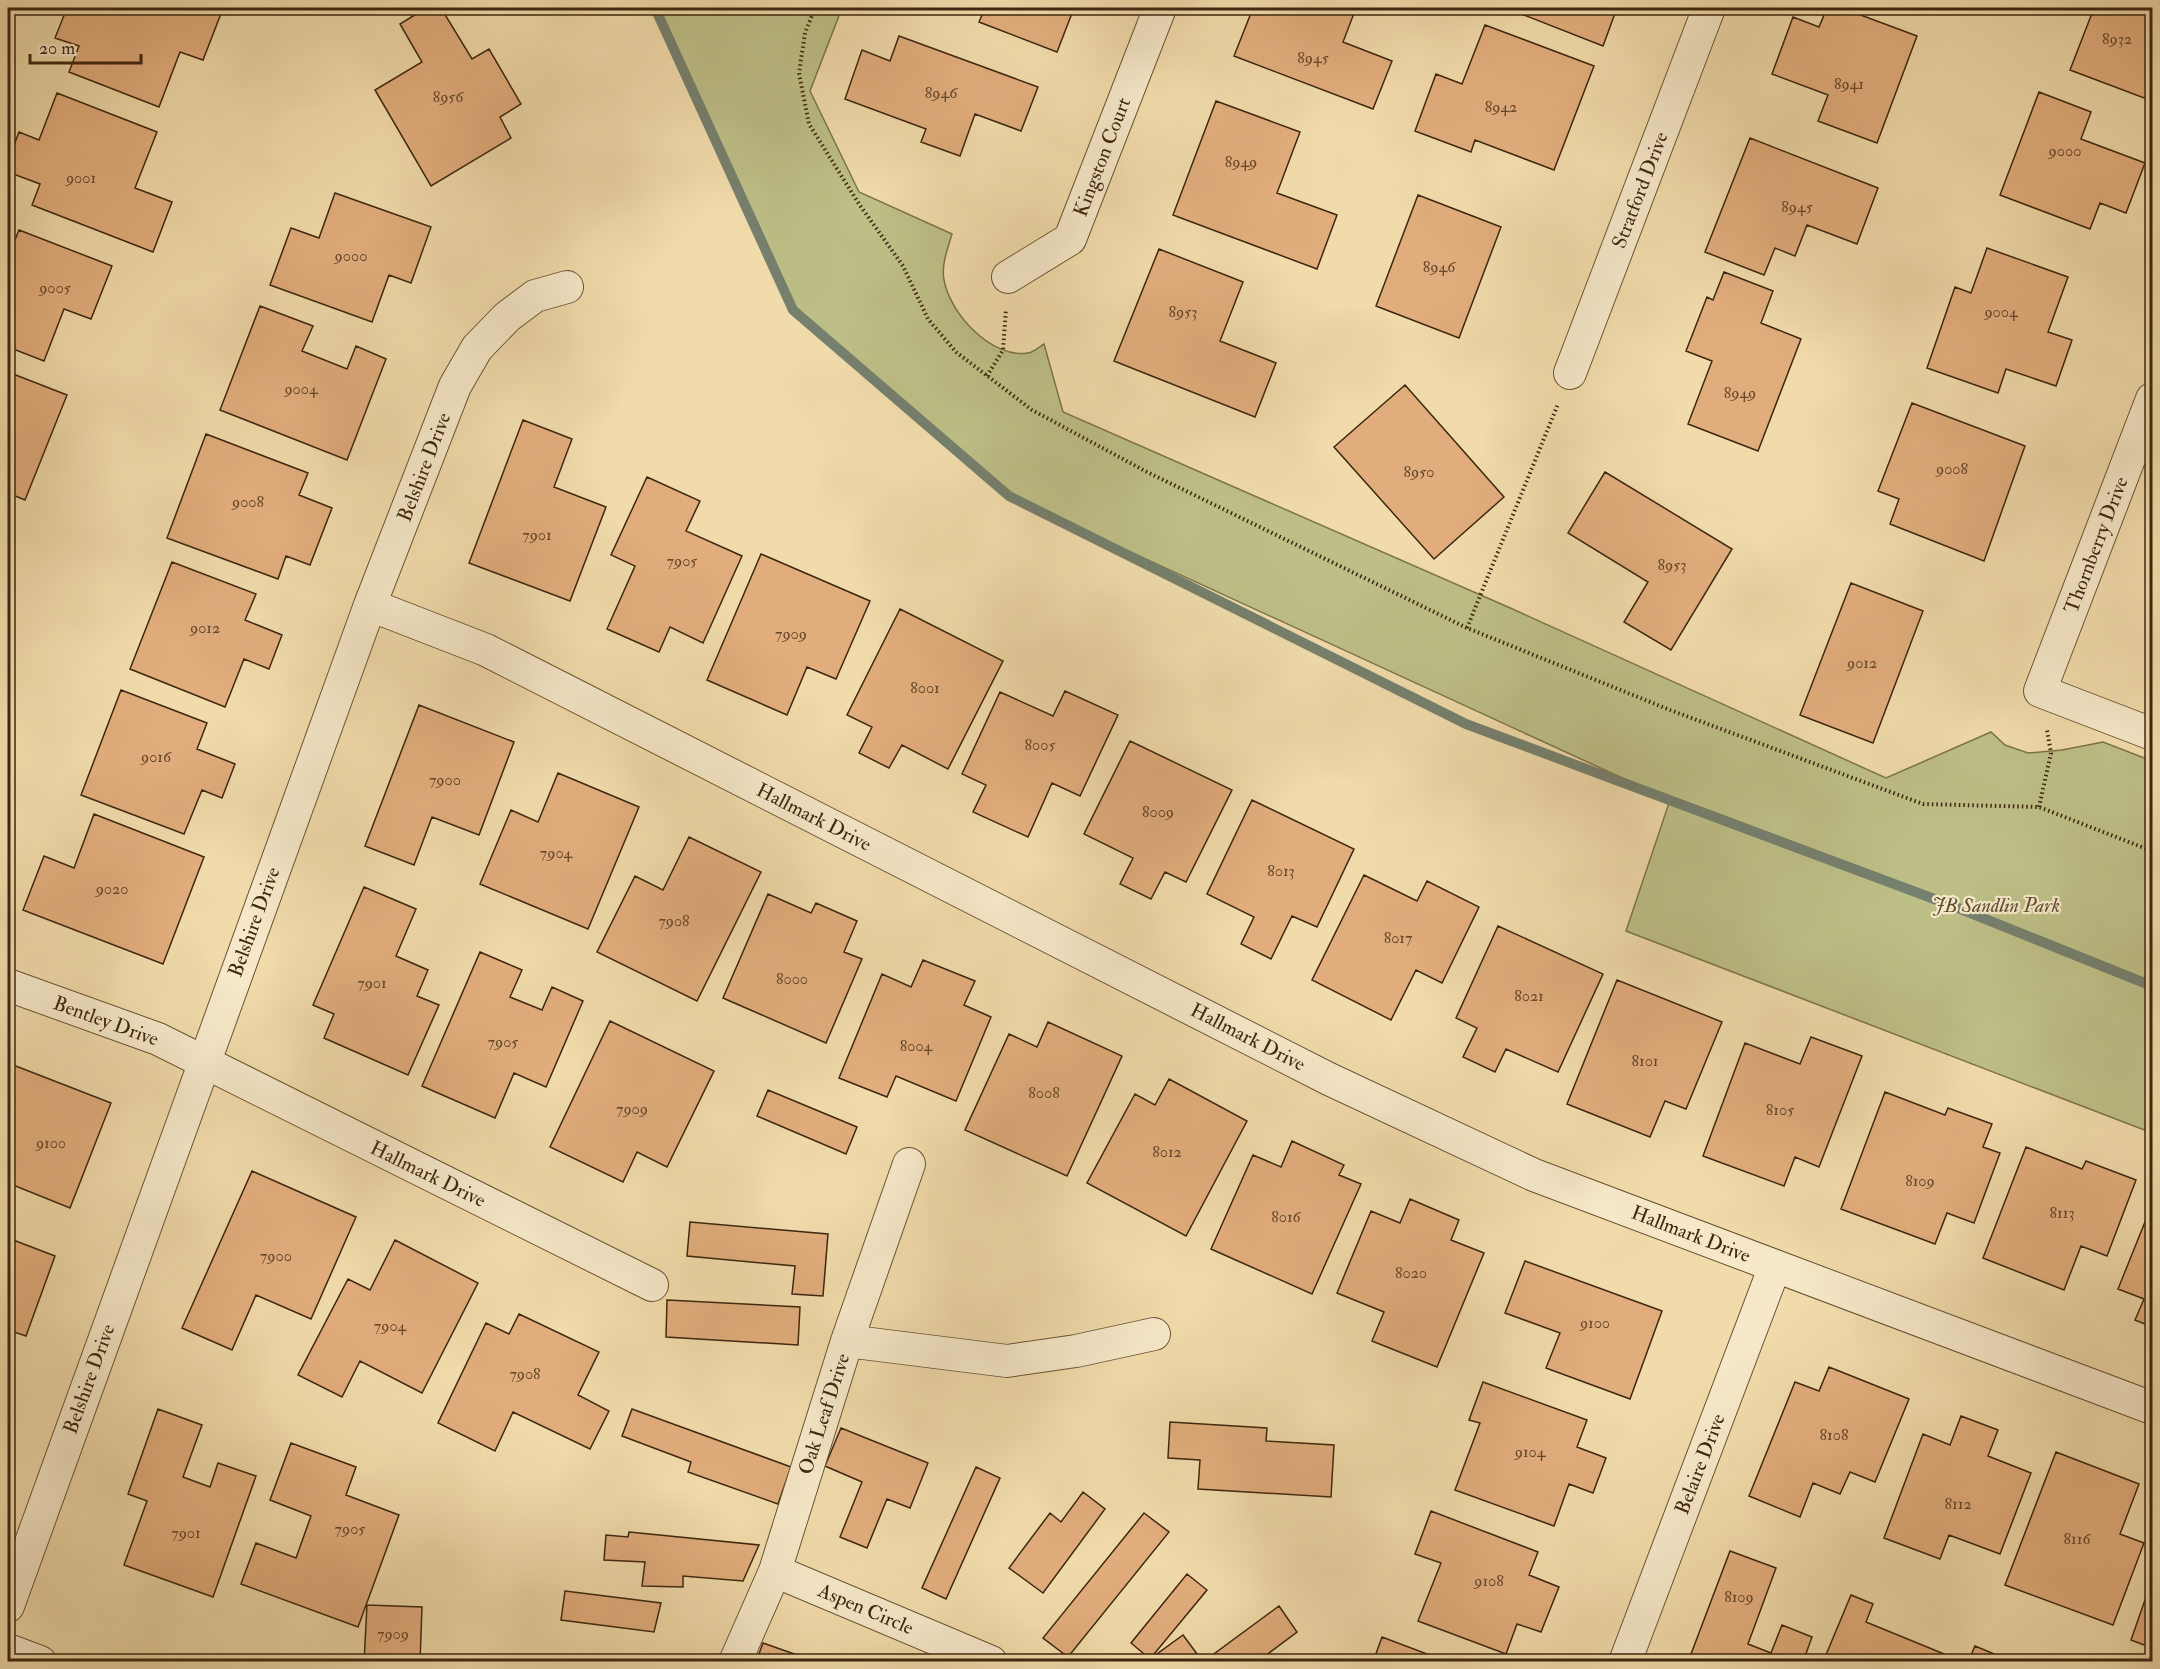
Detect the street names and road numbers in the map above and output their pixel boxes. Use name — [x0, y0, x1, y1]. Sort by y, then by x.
street label: Kingston Court — [1068, 93, 1136, 220]
street label: Stratford Drive — [1606, 128, 1674, 252]
street label: Belshire Drive — [392, 409, 456, 525]
street label: Thornberry Drive — [2058, 473, 2134, 617]
street label: Hallmark Drive — [752, 777, 876, 857]
street label: Belshire Drive — [223, 864, 285, 980]
street label: Bentley Drive — [50, 990, 162, 1052]
street label: Hallmark Drive — [1186, 997, 1310, 1077]
street label: Hallmark Drive — [366, 1135, 490, 1213]
street label: Hallmark Drive — [1628, 1200, 1754, 1268]
street label: Belshire Drive — [58, 1321, 120, 1437]
street label: Oak Leaf Drive — [793, 1350, 855, 1478]
street label: Belaire Drive — [1669, 1410, 1731, 1518]
street label: Aspen Circle — [813, 1577, 917, 1641]

